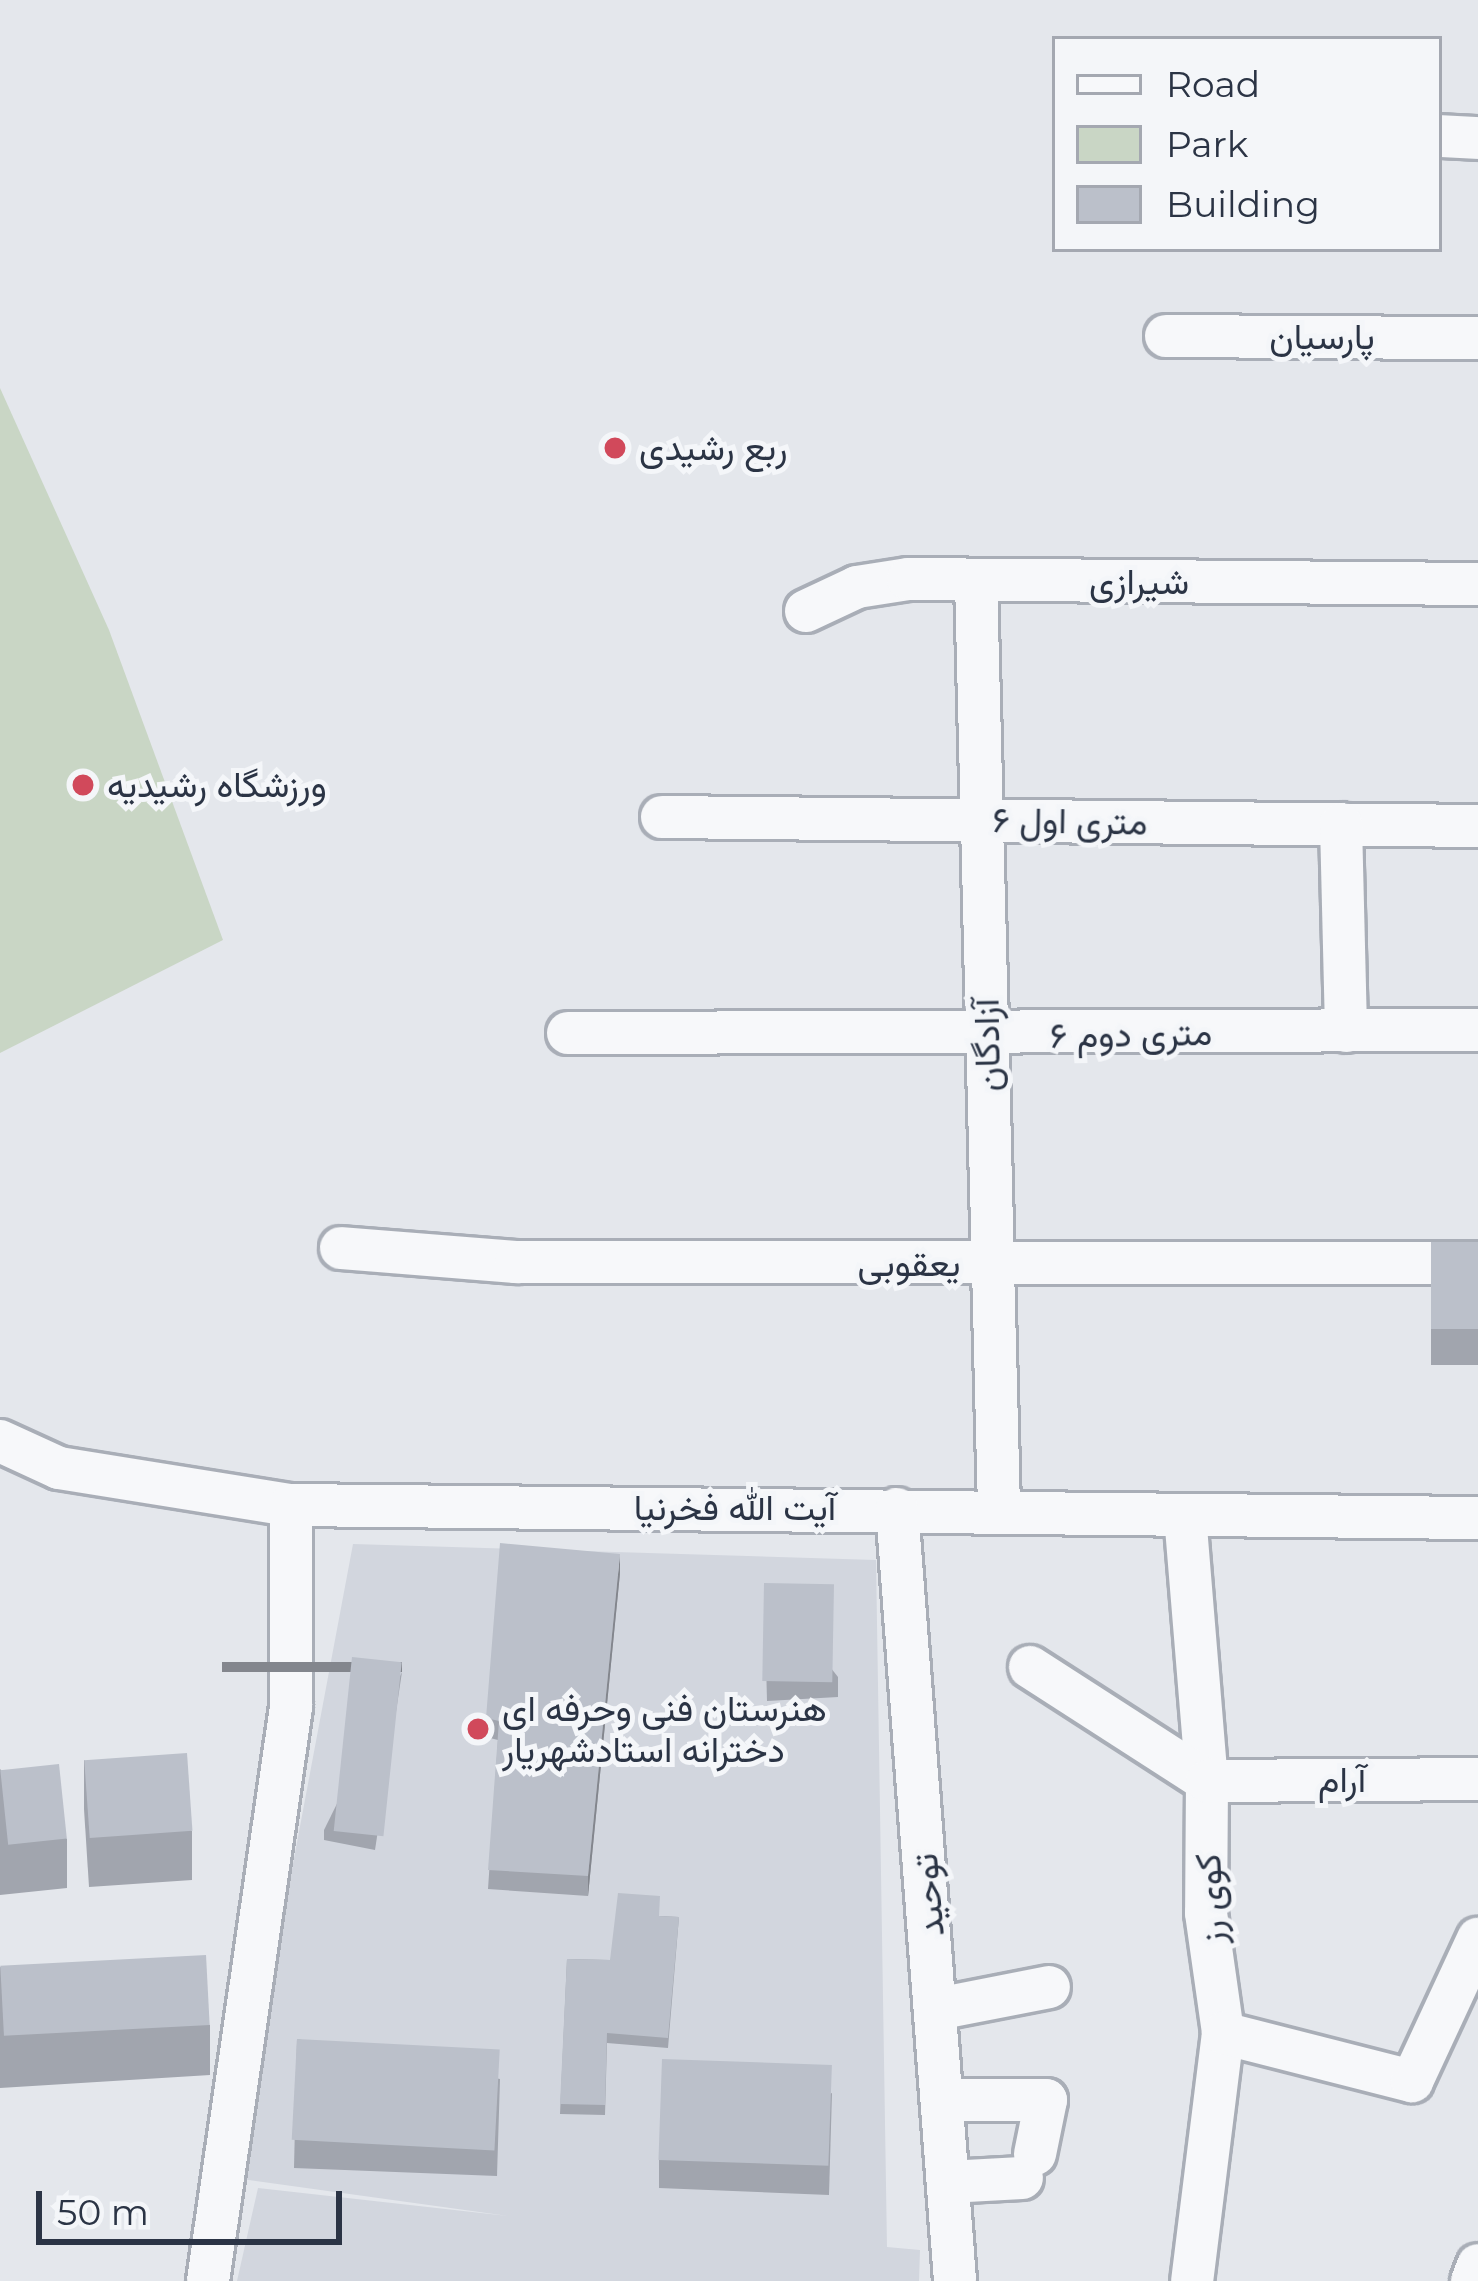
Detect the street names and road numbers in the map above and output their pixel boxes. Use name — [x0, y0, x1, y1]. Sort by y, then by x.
street label: پارسیان — [1269, 315, 1375, 359]
street label: شیرازی — [1089, 560, 1189, 604]
street label: ۶ متری اول — [992, 798, 1148, 844]
street label: آزادگان — [965, 998, 1009, 1092]
street label: ۶ متری دوم — [1049, 1011, 1213, 1057]
street label: یعقوبی — [857, 1242, 961, 1286]
street label: آیت الله فخرنیا — [634, 1486, 836, 1530]
street label: آرام — [1318, 1758, 1366, 1802]
street label: توحید — [903, 1852, 953, 1938]
street label: کوی رز — [1186, 1852, 1234, 1946]

